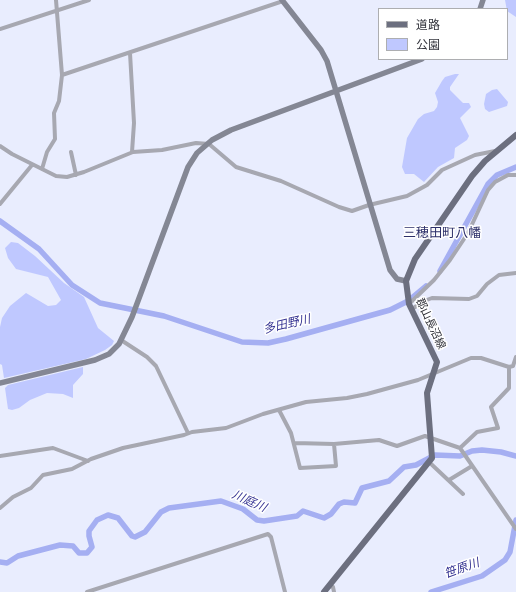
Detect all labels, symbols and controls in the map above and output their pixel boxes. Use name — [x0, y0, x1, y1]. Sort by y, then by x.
legend — [378, 8, 508, 60]
text: 道路 — [416, 15, 440, 34]
text: 公園 — [416, 35, 440, 54]
district label: 三穂田町八幡 — [403, 226, 481, 242]
street label: 郡山長沼線 — [412, 296, 448, 352]
water label: 多田野川 — [262, 313, 312, 337]
water label: 川庭川 — [230, 488, 268, 516]
water label: 笹原川 — [443, 556, 481, 582]

